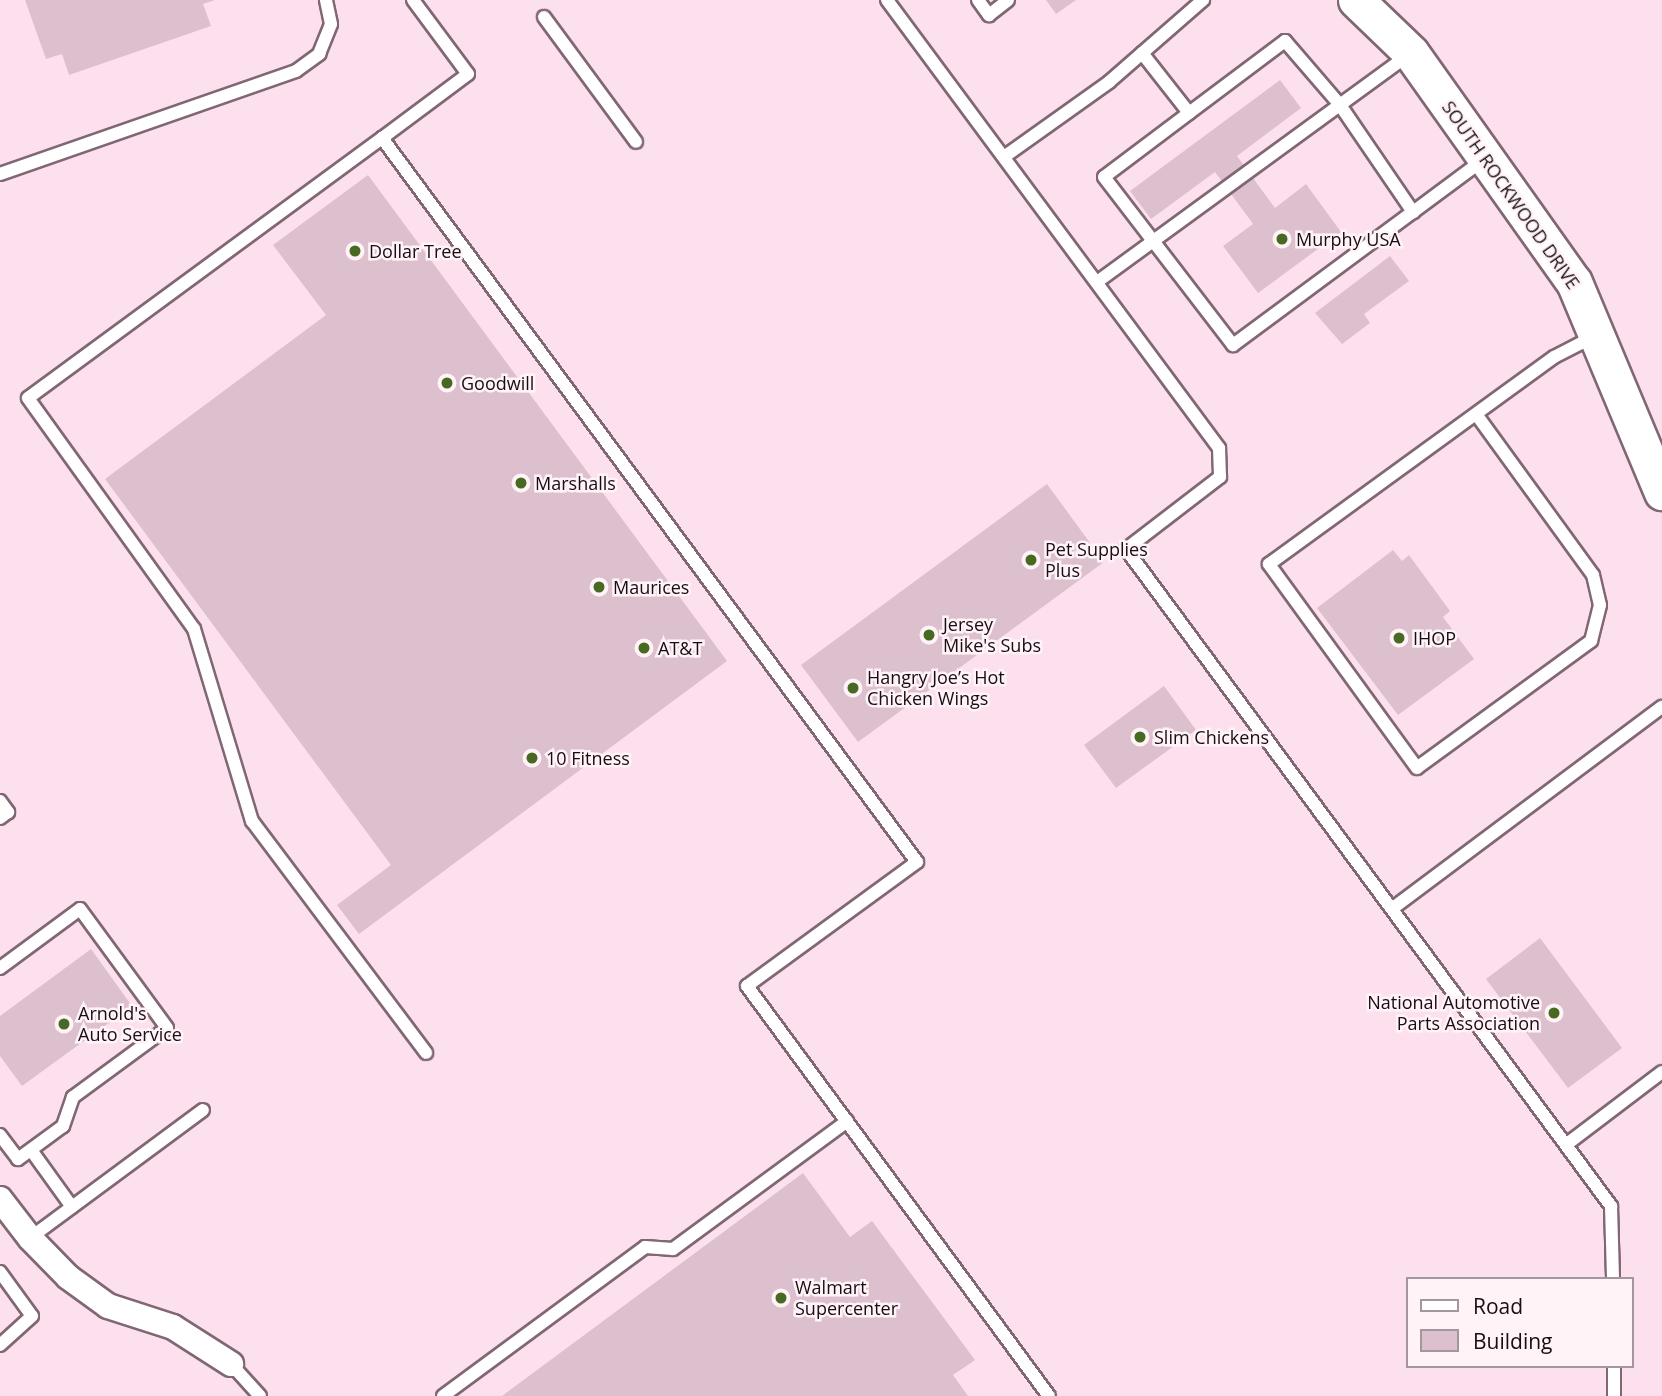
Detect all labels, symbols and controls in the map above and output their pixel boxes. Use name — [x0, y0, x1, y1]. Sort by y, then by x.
street label: SOUTH ROCKWOOD DRIVE — [1438, 97, 1584, 293]
place label: Murphy USA — [1296, 228, 1401, 250]
marker: Murphy USA — [1274, 231, 1290, 247]
place label: Dollar Tree — [369, 240, 461, 262]
marker: Dollar Tree — [347, 243, 363, 259]
place label: Goodwill — [461, 372, 534, 394]
marker: Goodwill — [439, 375, 455, 391]
place label: Marshalls — [535, 472, 616, 494]
marker: Marshalls — [513, 475, 529, 491]
place label: Pet Supplies Plus — [1045, 539, 1148, 582]
marker: Pet Supplies Plus — [1023, 552, 1039, 568]
place label: Maurices — [613, 576, 689, 598]
marker: Maurices — [591, 579, 607, 595]
place label: Jersey Mike's Subs — [943, 614, 1041, 656]
marker: Jersey Mike's Subs — [921, 627, 937, 643]
place label: IHOP — [1413, 627, 1456, 649]
marker: IHOP — [1391, 630, 1407, 646]
place label: AT&T — [658, 637, 702, 659]
marker: AT&T — [636, 640, 652, 656]
place label: Hangry Joe’s Hot Chicken Wings — [867, 667, 1005, 710]
marker: Hangry Joe’s Hot Chicken Wings — [845, 680, 861, 696]
place label: Slim Chickens — [1154, 726, 1269, 748]
marker: Slim Chickens — [1132, 729, 1148, 745]
place label: 10 Fitness — [546, 747, 630, 769]
marker: 10 Fitness — [524, 750, 540, 766]
place label: National Automotive Parts Association — [1367, 992, 1540, 1034]
place label: Arnold's Auto Service — [78, 1003, 182, 1046]
marker: National Automotive Parts Association — [1546, 1005, 1562, 1021]
marker: Arnold's Auto Service — [56, 1016, 72, 1032]
place label: Walmart Supercenter — [795, 1277, 898, 1320]
legend — [1406, 1277, 1634, 1368]
marker: Walmart Supercenter — [773, 1290, 789, 1306]
text: Road — [1473, 1292, 1523, 1320]
text: Building — [1473, 1327, 1552, 1355]

